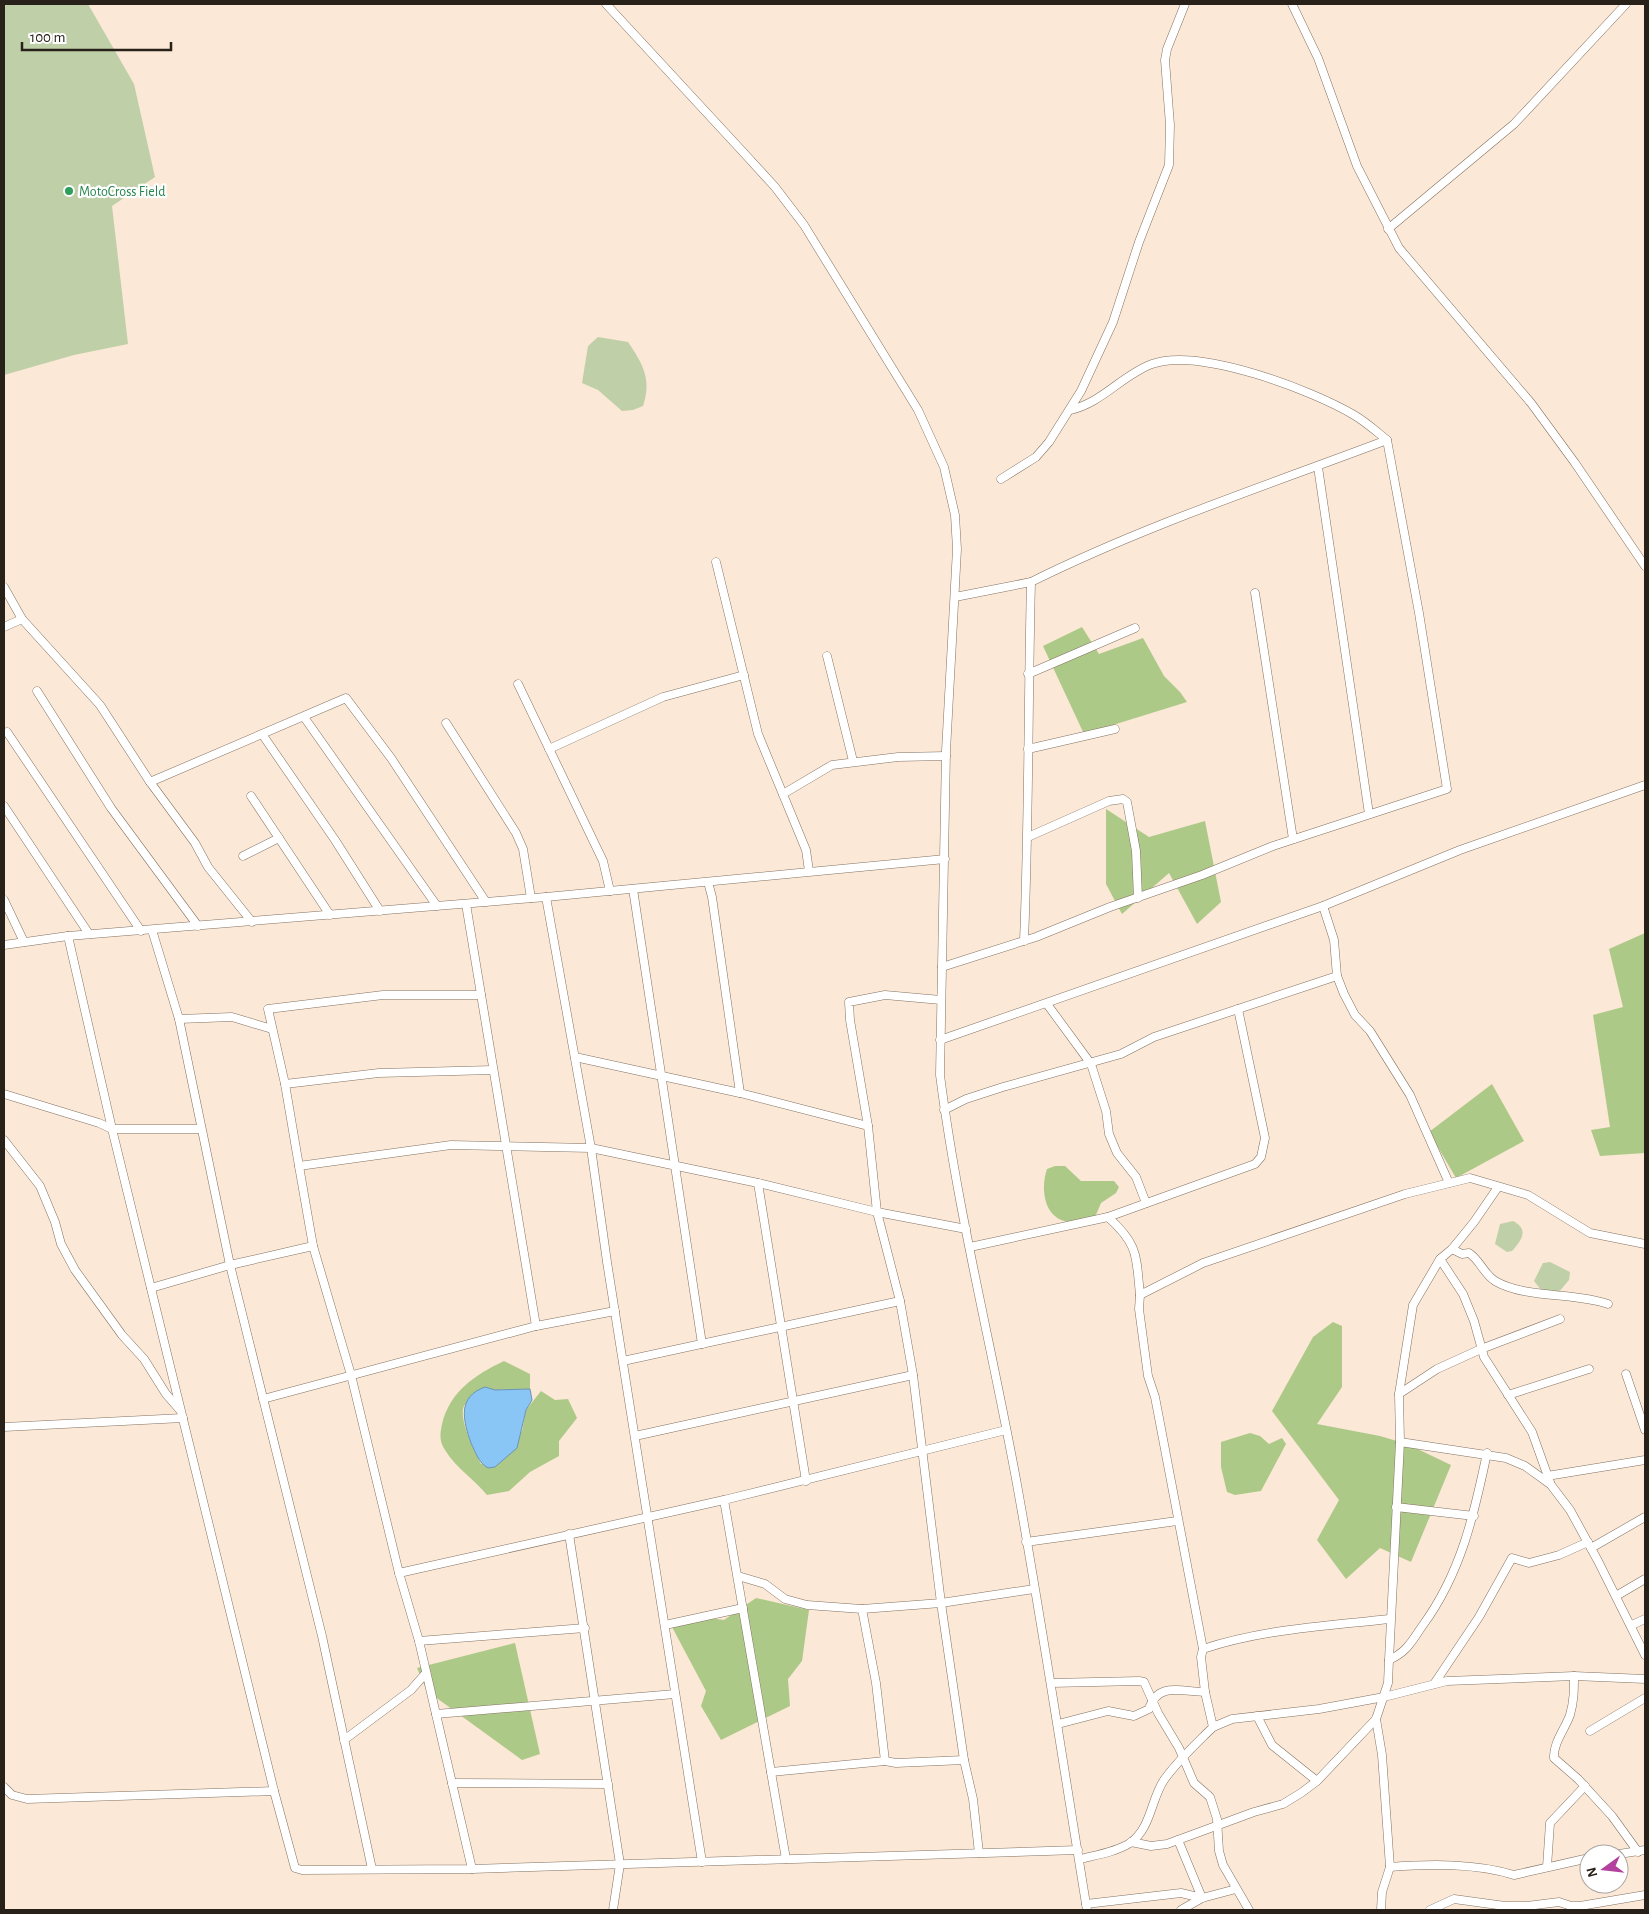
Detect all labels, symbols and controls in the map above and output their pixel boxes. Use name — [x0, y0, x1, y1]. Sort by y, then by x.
scale bar — [22, 20, 171, 52]
text: 100 m — [30, 30, 65, 45]
marker: MotoCross Field — [63, 185, 75, 197]
place label: MotoCross Field — [79, 185, 165, 199]
north arrow — [1579, 1844, 1629, 1894]
text: N — [1584, 1866, 1600, 1879]

